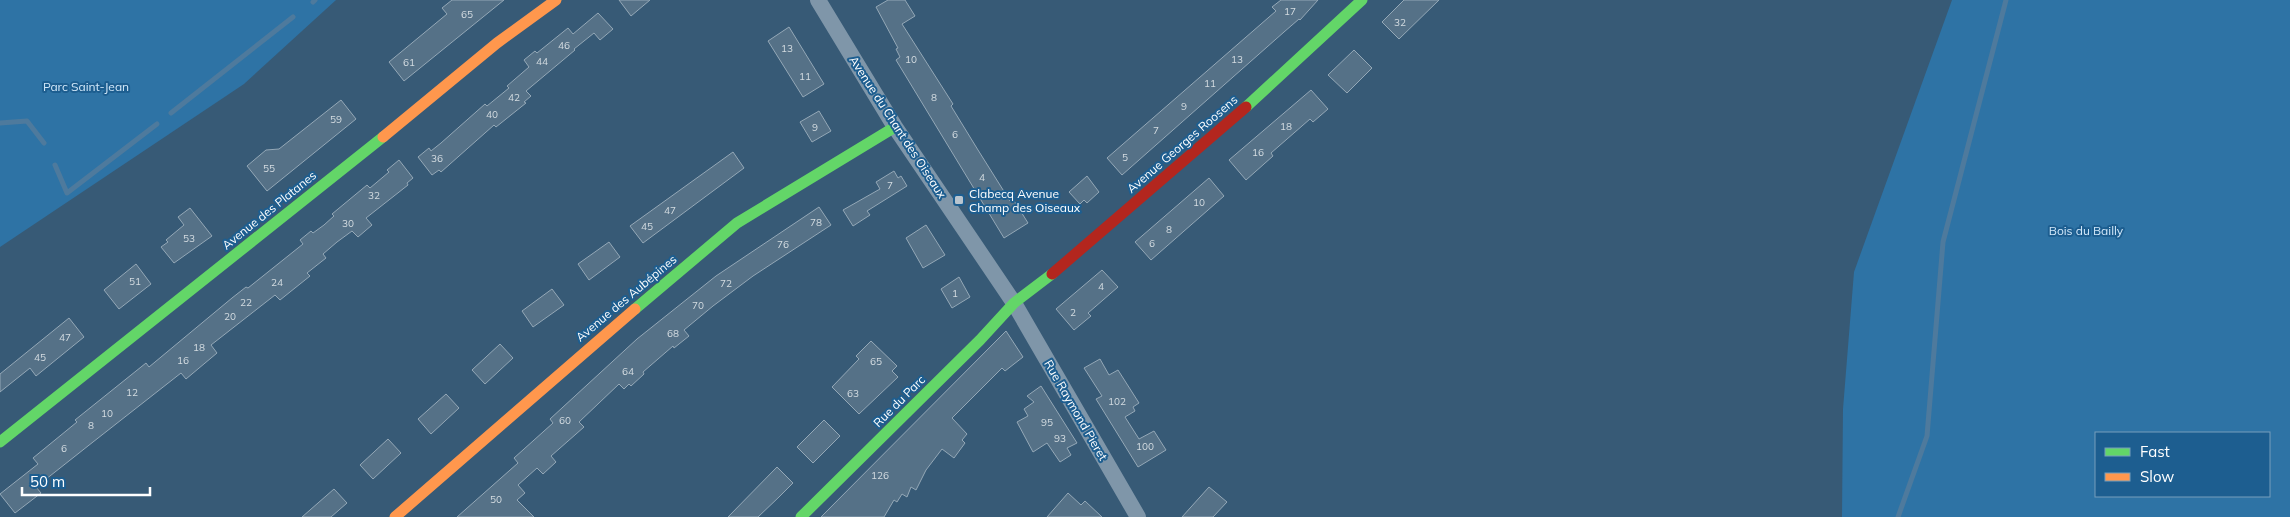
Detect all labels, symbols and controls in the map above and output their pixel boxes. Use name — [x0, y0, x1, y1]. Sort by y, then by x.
house number: 17 — [1284, 5, 1296, 18]
house number: 65 — [461, 8, 473, 21]
house number: 32 — [1394, 16, 1406, 29]
house number: 46 — [558, 39, 570, 52]
house number: 13 — [781, 42, 793, 55]
street label: Avenue du Chant des Oiseaux — [846, 53, 950, 202]
house number: 10 — [905, 53, 917, 66]
house number: 13 — [1231, 53, 1243, 66]
house number: 44 — [536, 55, 548, 68]
house number: 61 — [403, 56, 415, 69]
house number: 11 — [799, 70, 811, 83]
house number: 11 — [1204, 77, 1216, 90]
park label: Parc Saint-Jean — [43, 79, 129, 94]
house number: 42 — [508, 91, 520, 104]
house number: 8 — [931, 91, 937, 104]
street label: Avenue Georges Roosens — [1124, 92, 1240, 196]
house number: 9 — [1181, 100, 1187, 113]
house number: 40 — [486, 108, 498, 121]
house number: 59 — [330, 113, 342, 126]
house number: 18 — [1280, 120, 1292, 133]
house number: 9 — [812, 121, 818, 134]
house number: 7 — [1153, 124, 1159, 137]
house number: 6 — [952, 128, 958, 141]
house number: 16 — [1252, 146, 1264, 159]
house number: 5 — [1122, 151, 1128, 164]
house number: 36 — [431, 152, 443, 165]
house number: 55 — [263, 162, 275, 175]
street label: Avenue des Platanes — [219, 167, 319, 252]
house number: 4 — [979, 171, 985, 184]
house number: 7 — [887, 179, 893, 192]
place label: Clabecq Avenue Champ des Oiseaux — [969, 186, 1081, 215]
house number: 32 — [368, 189, 380, 202]
marker: Clabecq Avenue Champ des Oiseaux — [953, 194, 965, 206]
house number: 10 — [1193, 196, 1205, 209]
house number: 47 — [664, 204, 676, 217]
house number: 78 — [810, 216, 822, 229]
house number: 30 — [342, 217, 354, 230]
house number: 45 — [641, 220, 653, 233]
house number: 8 — [1166, 223, 1172, 236]
park label: Bois du Bailly — [2049, 223, 2124, 238]
house number: 53 — [183, 232, 195, 245]
house number: 6 — [1149, 237, 1155, 250]
house number: 76 — [777, 238, 789, 251]
street label: Avenue des Aubépines — [573, 251, 679, 344]
house number: 51 — [129, 275, 141, 288]
house number: 24 — [271, 276, 283, 289]
house number: 72 — [720, 277, 732, 290]
house number: 4 — [1098, 280, 1104, 293]
house number: 1 — [952, 287, 958, 300]
house number: 22 — [240, 296, 252, 309]
house number: 70 — [692, 299, 704, 312]
house number: 2 — [1070, 306, 1076, 319]
house number: 20 — [224, 310, 236, 323]
house number: 68 — [667, 327, 679, 340]
house number: 47 — [59, 331, 71, 344]
house number: 18 — [193, 341, 205, 354]
house number: 45 — [34, 351, 46, 364]
house number: 16 — [177, 354, 189, 367]
house number: 65 — [870, 355, 882, 368]
street label: Rue Raymond Pieret — [1041, 357, 1111, 463]
house number: 64 — [622, 365, 634, 378]
street label: Rue du Parc — [870, 372, 928, 430]
house number: 12 — [126, 386, 138, 399]
house number: 63 — [847, 387, 859, 400]
house number: 102 — [1108, 395, 1126, 408]
house number: 10 — [101, 407, 113, 420]
house number: 60 — [559, 414, 571, 427]
house number: 95 — [1041, 416, 1053, 429]
house number: 8 — [88, 419, 94, 432]
house number: 93 — [1054, 432, 1066, 445]
legend — [2095, 432, 2270, 497]
house number: 100 — [1136, 440, 1154, 453]
house number: 6 — [61, 442, 67, 455]
text: Fast — [2140, 442, 2170, 461]
scale bar — [22, 464, 150, 496]
text: Slow — [2140, 467, 2174, 486]
house number: 126 — [871, 469, 889, 482]
text: 50 m — [30, 472, 65, 491]
house number: 50 — [490, 493, 502, 506]

